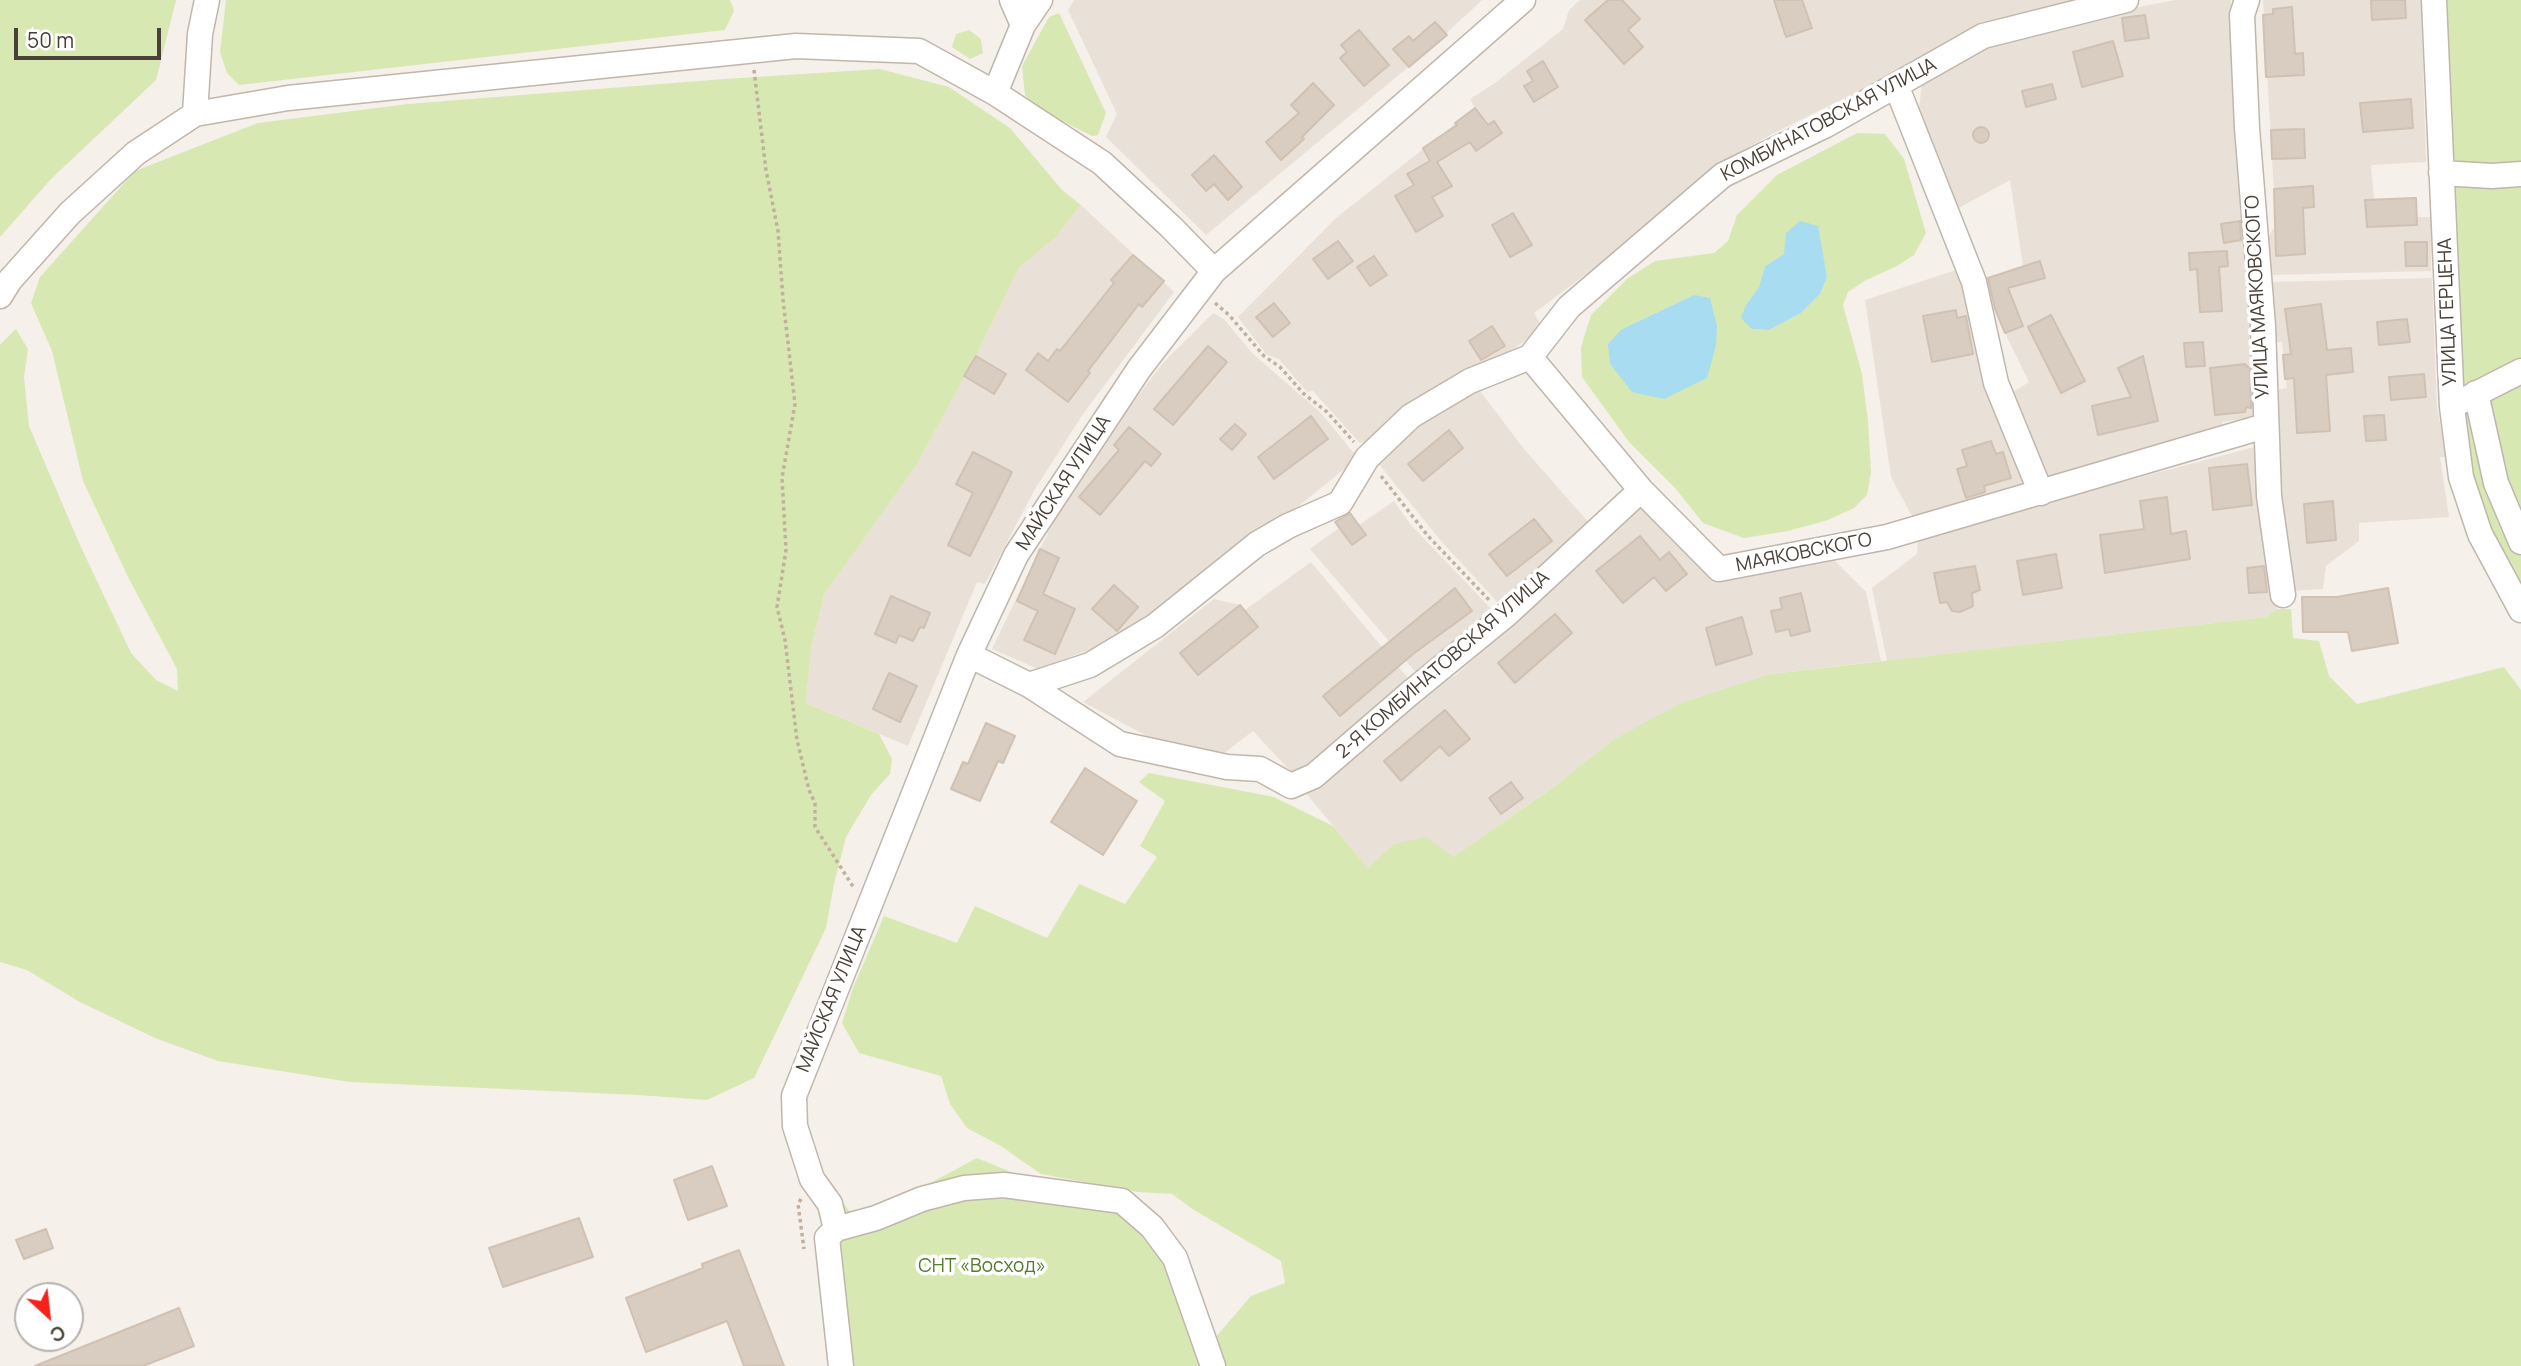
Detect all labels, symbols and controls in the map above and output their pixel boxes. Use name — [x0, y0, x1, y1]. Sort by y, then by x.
scale bar — [18, 14, 164, 58]
text: 50 m — [27, 26, 74, 54]
street label: КОМБИНАТОВСКАЯ УЛИЦА — [1717, 53, 1941, 187]
street label: УЛИЦА МАЯКОВСКОГО — [2241, 195, 2275, 399]
street label: УЛИЦА ГЕРЦЕНА — [2434, 238, 2462, 386]
street label: МАЙСКАЯ УЛИЦА — [1012, 411, 1116, 555]
street label: МАЯКОВСКОГО — [1734, 529, 1874, 577]
street label: 2-Я КОМБИНАТОВСКАЯ УЛИЦА — [1332, 566, 1554, 764]
street label: МАЙСКАЯ УЛИЦА — [792, 922, 872, 1076]
park label: СНТ «Восход» — [918, 1256, 1046, 1278]
north arrow — [14, 1282, 84, 1352]
text: С — [45, 1319, 70, 1349]

